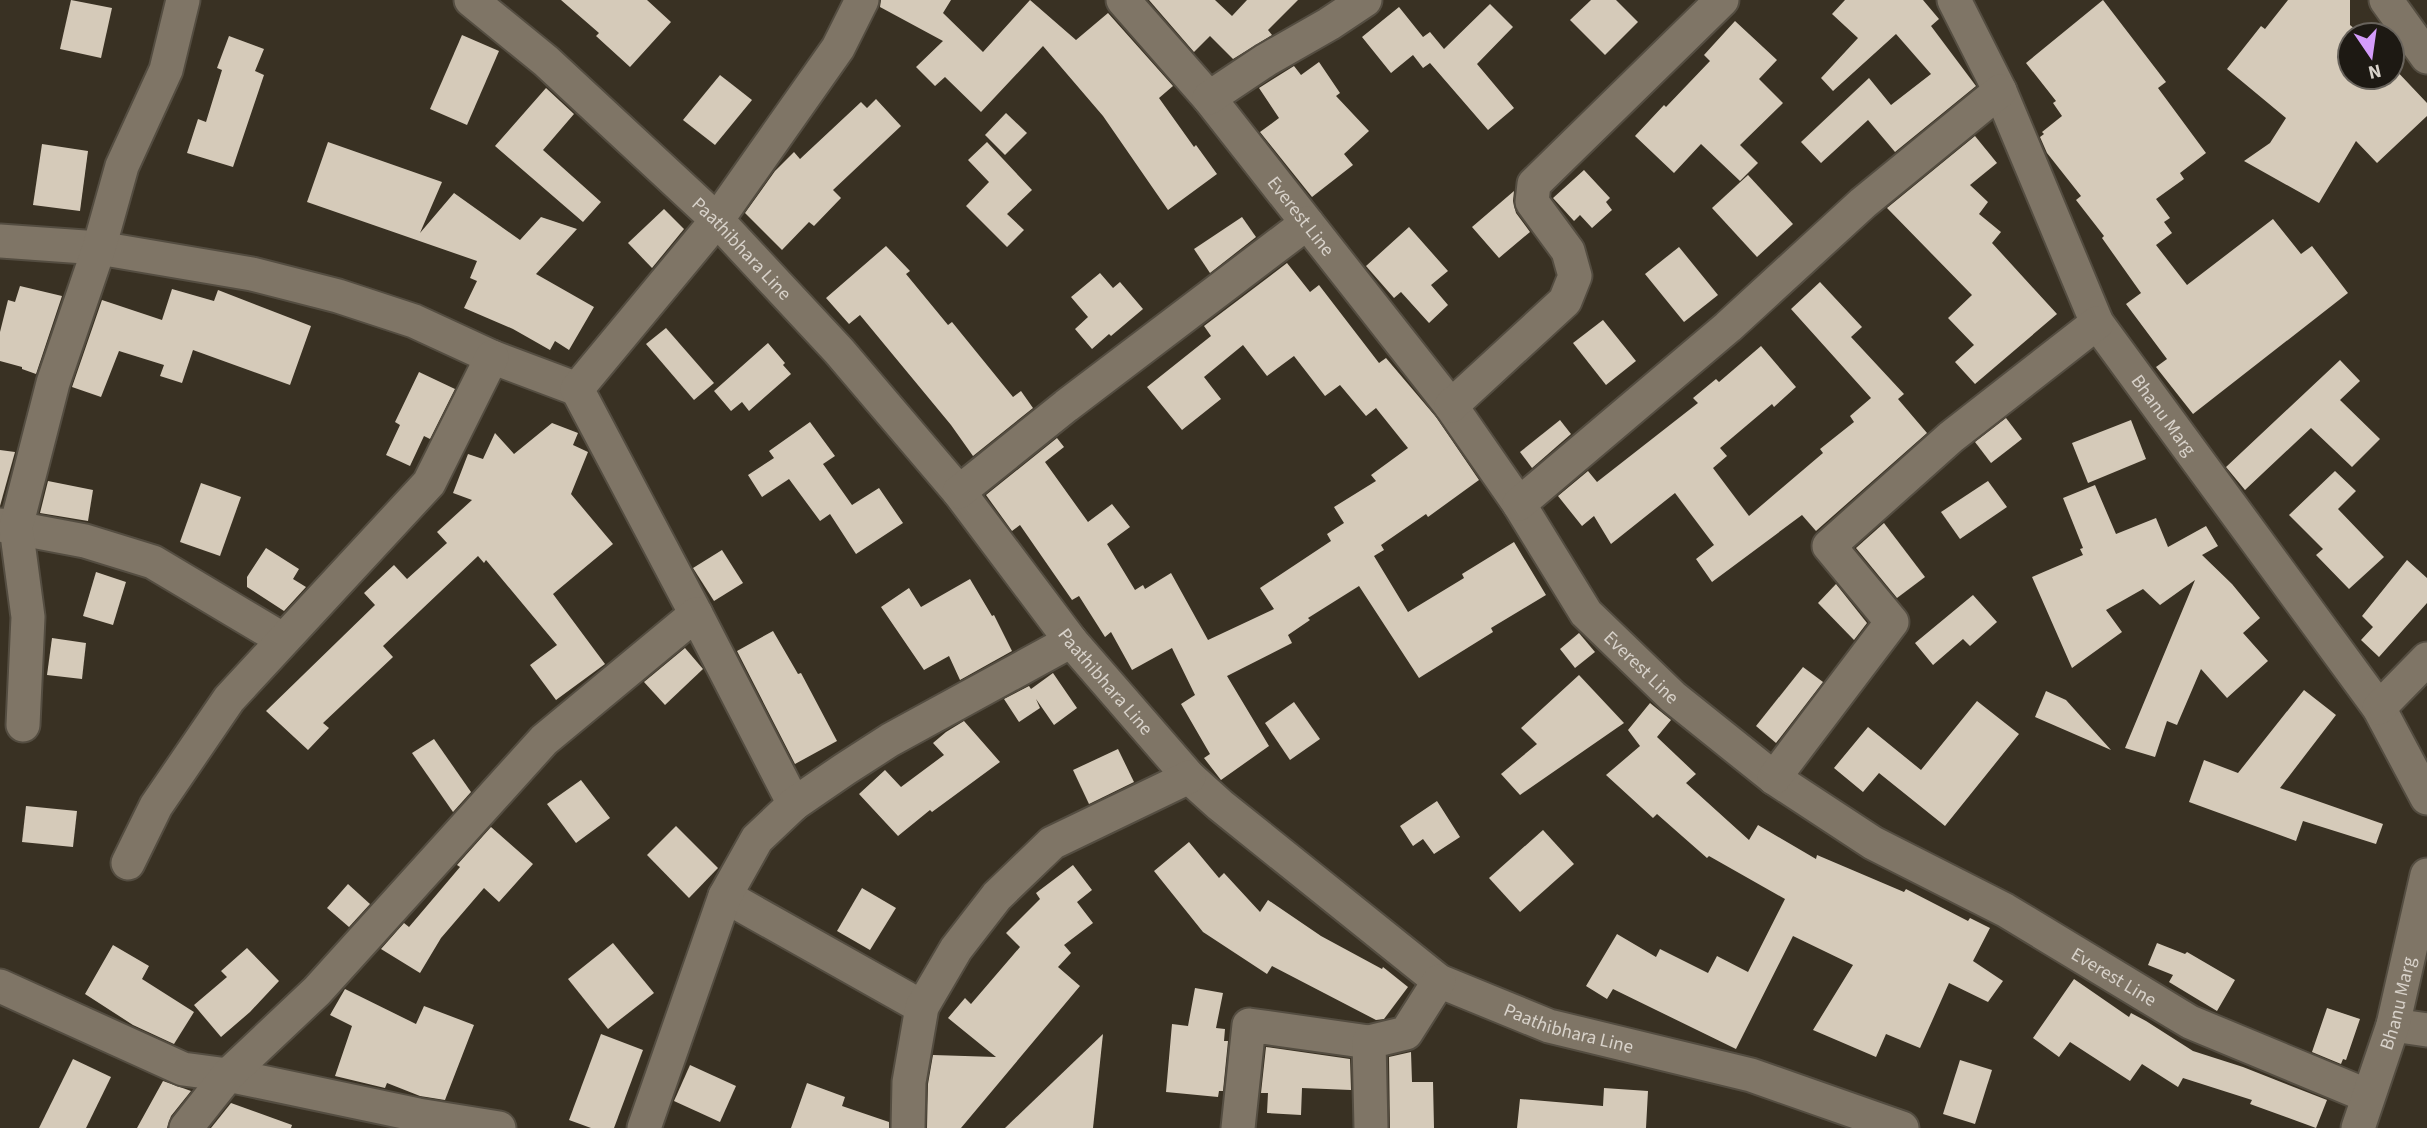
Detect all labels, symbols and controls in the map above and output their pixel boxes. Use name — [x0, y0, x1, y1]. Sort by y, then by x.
north arrow — [2336, 21, 2406, 91]
text: N — [2365, 57, 2384, 86]
street label: Everest Line — [1260, 171, 1340, 262]
street label: Paathibhara Line — [685, 191, 797, 307]
street label: Bhanu Marg — [2124, 369, 2202, 462]
street label: Paathibhara Line — [1051, 623, 1159, 742]
street label: Everest Line — [1597, 625, 1685, 711]
street label: Everest Line — [2066, 941, 2161, 1014]
street label: Bhanu Marg — [2373, 954, 2423, 1054]
street label: Paathibhara Line — [1499, 997, 1636, 1061]

